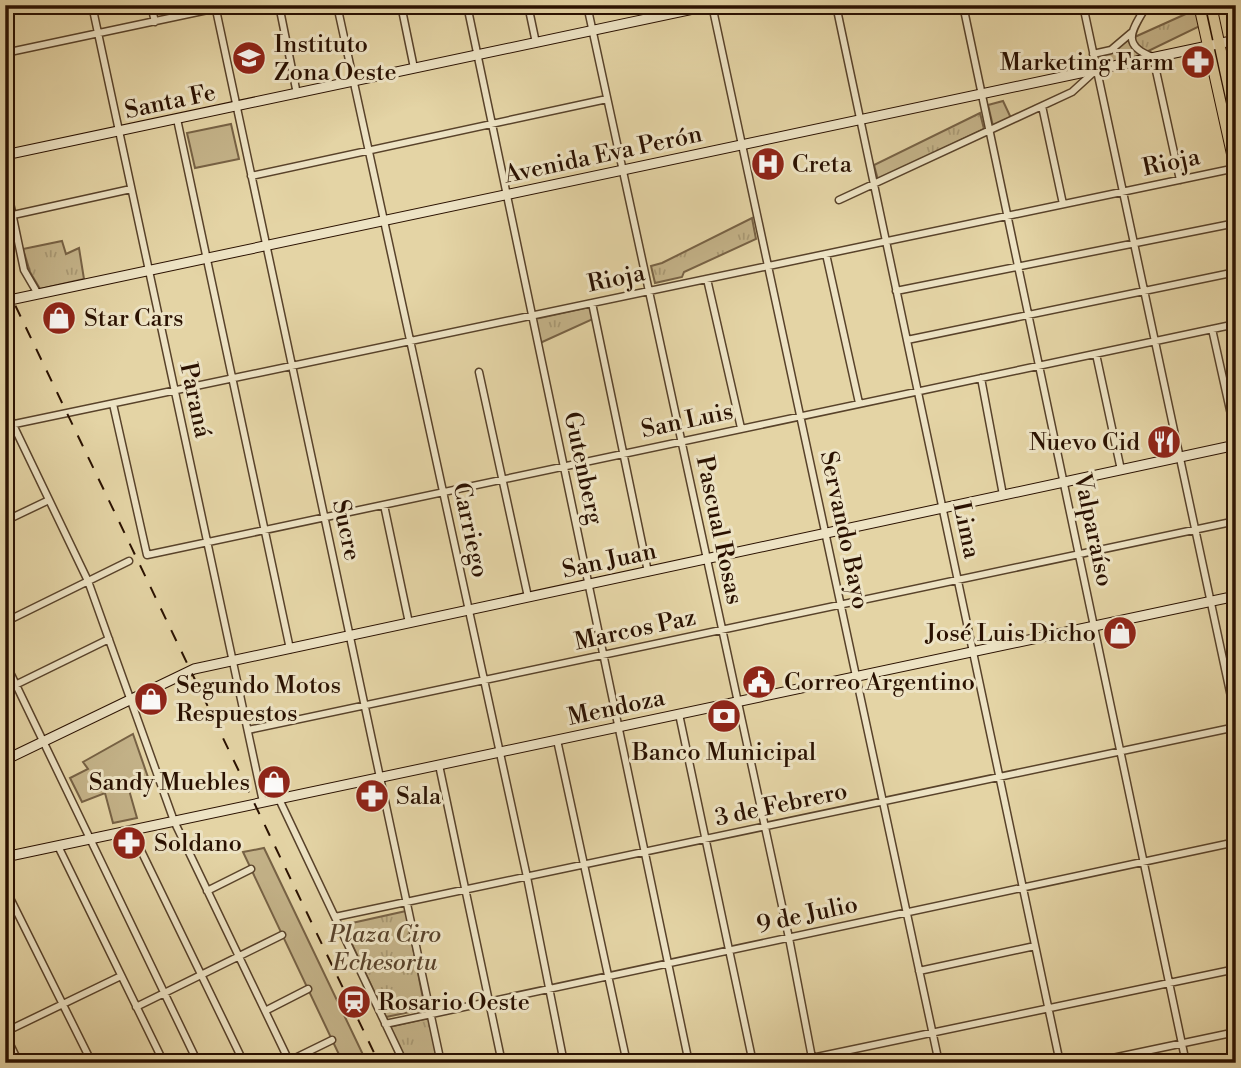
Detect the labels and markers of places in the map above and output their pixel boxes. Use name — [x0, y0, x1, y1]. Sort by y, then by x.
place label: Instituto Zona Oeste — [274, 30, 397, 88]
school or university icon: Instituto Zona Oeste — [230, 39, 268, 77]
pharmacy icon: Marketing Farm — [1179, 43, 1217, 81]
place label: Marketing Farm — [1000, 48, 1174, 78]
hospital icon: Creta — [749, 145, 787, 183]
place label: Creta — [792, 150, 853, 180]
shop icon: Star Cars — [40, 299, 78, 337]
place label: Star Cars — [84, 304, 184, 334]
restaurant icon: Nuevo Cid — [1145, 423, 1183, 461]
place label: Nuevo Cid — [1029, 428, 1140, 458]
shop icon: José Luis Dicho — [1101, 614, 1139, 652]
place label: José Luis Dicho — [924, 619, 1096, 649]
public building icon: Correo Argentino — [740, 663, 778, 701]
place label: Correo Argentino — [784, 668, 975, 698]
place label: Segundo Motos Respuestos — [176, 671, 341, 729]
shop icon: Segundo Motos Respuestos — [132, 680, 170, 718]
bank icon: Banco Municipal — [705, 697, 743, 735]
place label: Banco Municipal — [631, 738, 816, 768]
shop icon: Sandy Muebles — [255, 763, 293, 801]
place label: Sandy Muebles — [89, 768, 250, 798]
pharmacy icon: Sala — [353, 777, 391, 815]
place label: Sala — [396, 782, 442, 812]
pharmacy icon: Soldano — [110, 824, 148, 862]
place label: Soldano — [154, 829, 242, 859]
station icon: Rosario Oeste — [335, 983, 373, 1021]
place label: Rosario Oeste — [378, 988, 530, 1018]

